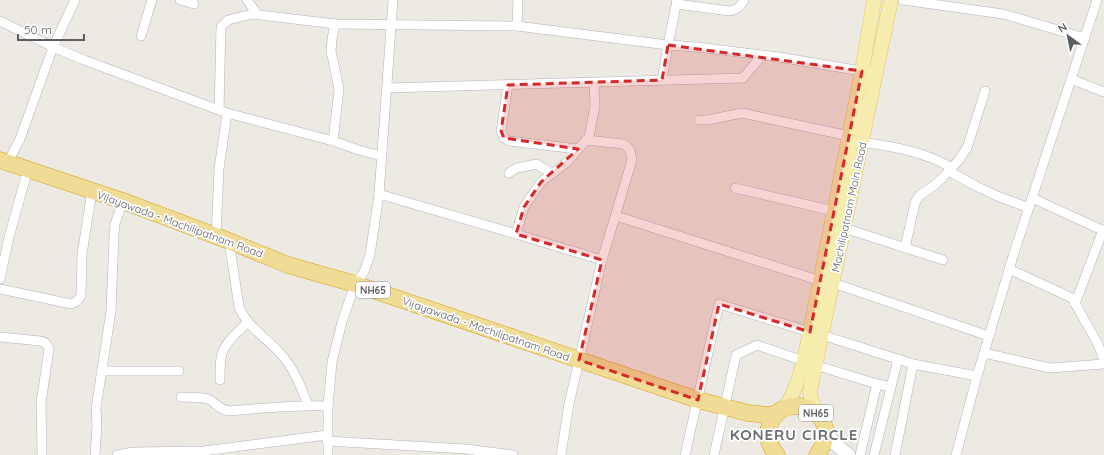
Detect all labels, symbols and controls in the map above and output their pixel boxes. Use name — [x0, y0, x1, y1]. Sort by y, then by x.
scale bar — [18, 16, 84, 42]
north arrow — [1048, 16, 1088, 56]
text: N — [1055, 20, 1070, 36]
text: 50 m — [24, 22, 52, 37]
street label: Machilipatnam Main Road — [828, 141, 870, 273]
street label: Vijayawada - Machilipatnam Road — [95, 187, 265, 261]
road number: NH65 — [356, 282, 390, 298]
street label: Vijayawada - Machilipatnam Road — [400, 294, 572, 364]
road number: NH65 — [799, 405, 833, 421]
district label: KONERU CIRCLE — [730, 425, 858, 444]

